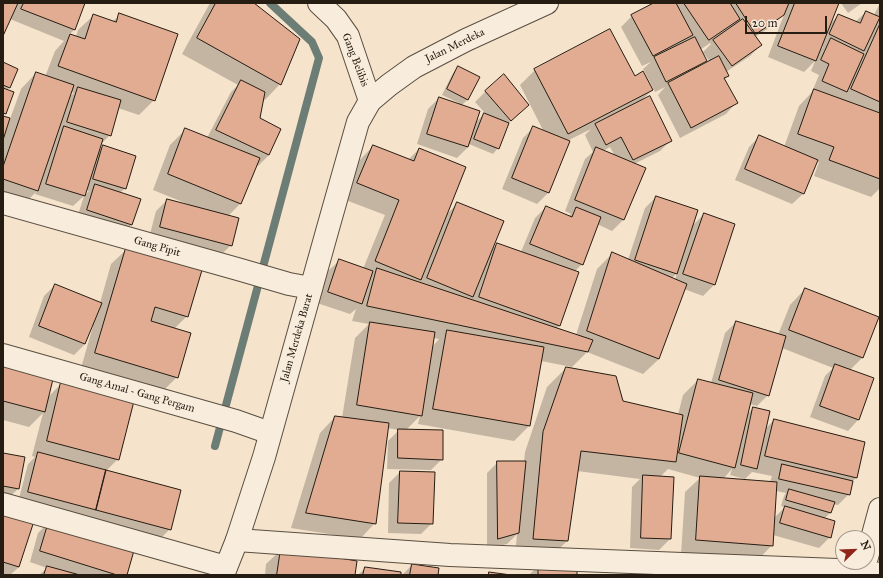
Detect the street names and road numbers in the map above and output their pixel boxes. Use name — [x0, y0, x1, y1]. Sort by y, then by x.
street label: Jalan Merdeka — [423, 26, 487, 66]
street label: Gang Belibis — [339, 31, 371, 89]
street label: Gang Pipit — [132, 234, 182, 260]
street label: Jalan Merdeka Barat — [278, 292, 316, 384]
street label: Gang Amal - Gang Pergam — [78, 370, 196, 416]

